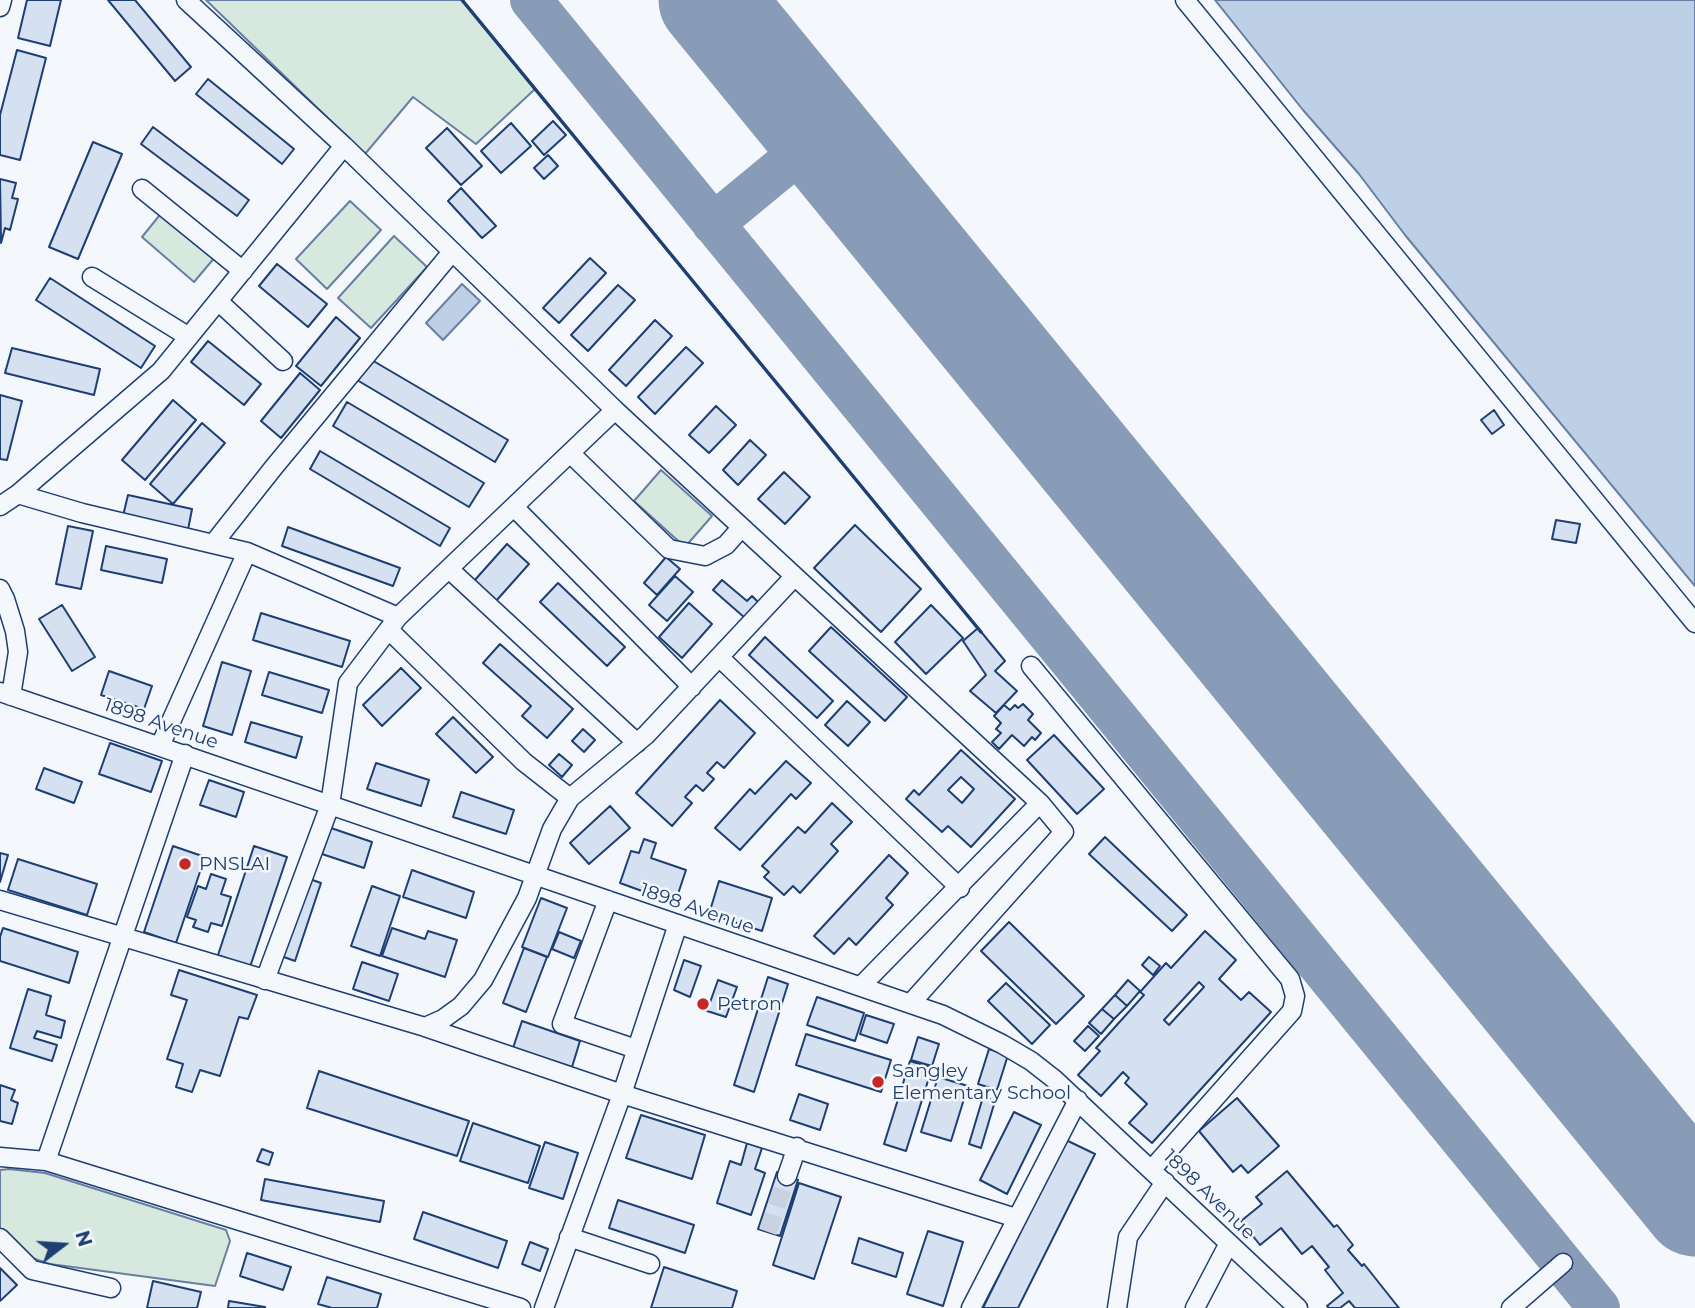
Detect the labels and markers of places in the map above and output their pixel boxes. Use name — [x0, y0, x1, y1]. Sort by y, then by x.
place label: PNSLAI — [199, 853, 270, 875]
marker: PNSLAI — [177, 856, 193, 872]
place label: Petron — [717, 993, 782, 1015]
marker: Petron — [695, 996, 711, 1012]
place label: Sangley Elementary School — [892, 1060, 1071, 1104]
marker: Sangley Elementary School — [870, 1074, 886, 1090]

